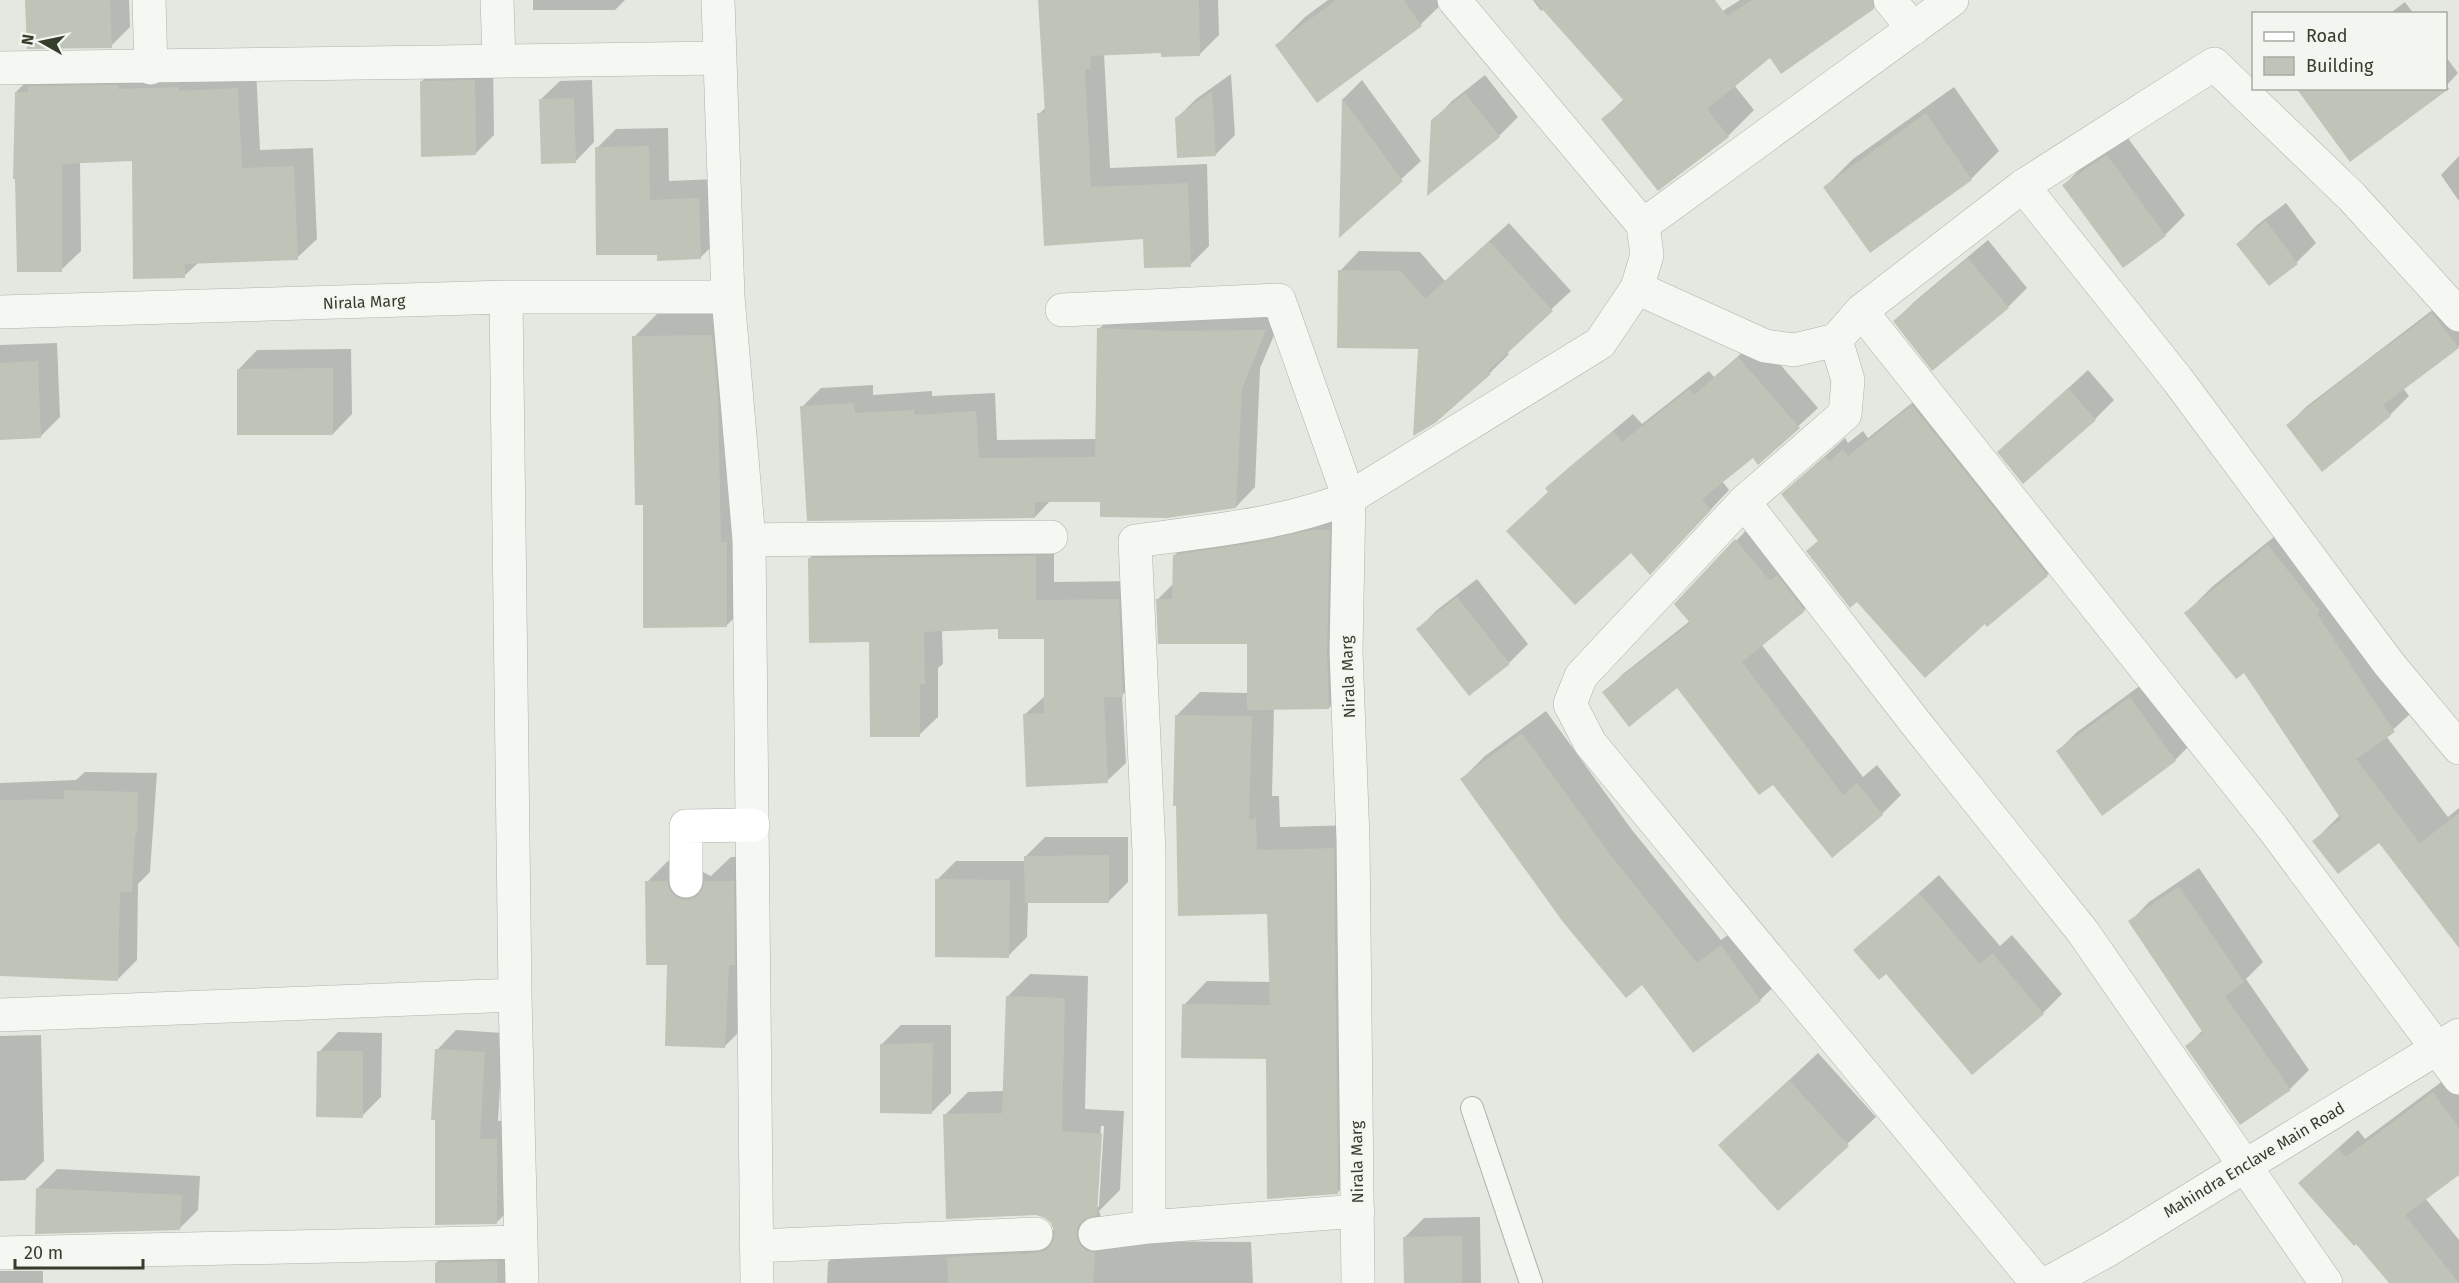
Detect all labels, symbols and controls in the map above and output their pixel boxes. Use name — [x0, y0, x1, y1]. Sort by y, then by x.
north arrow — [12, 12, 72, 72]
legend — [2252, 12, 2447, 90]
text: Road — [2306, 25, 2348, 47]
text: N — [17, 33, 38, 46]
text: Building — [2306, 55, 2374, 77]
street label: Nirala Marg — [322, 291, 406, 313]
street label: Nirala Marg — [1337, 635, 1359, 719]
street label: Mahindra Enclave Main Road — [2160, 1098, 2348, 1222]
street label: Nirala Marg — [1347, 1120, 1367, 1203]
scale bar — [15, 1232, 142, 1270]
text: 20 m — [24, 1242, 63, 1264]

